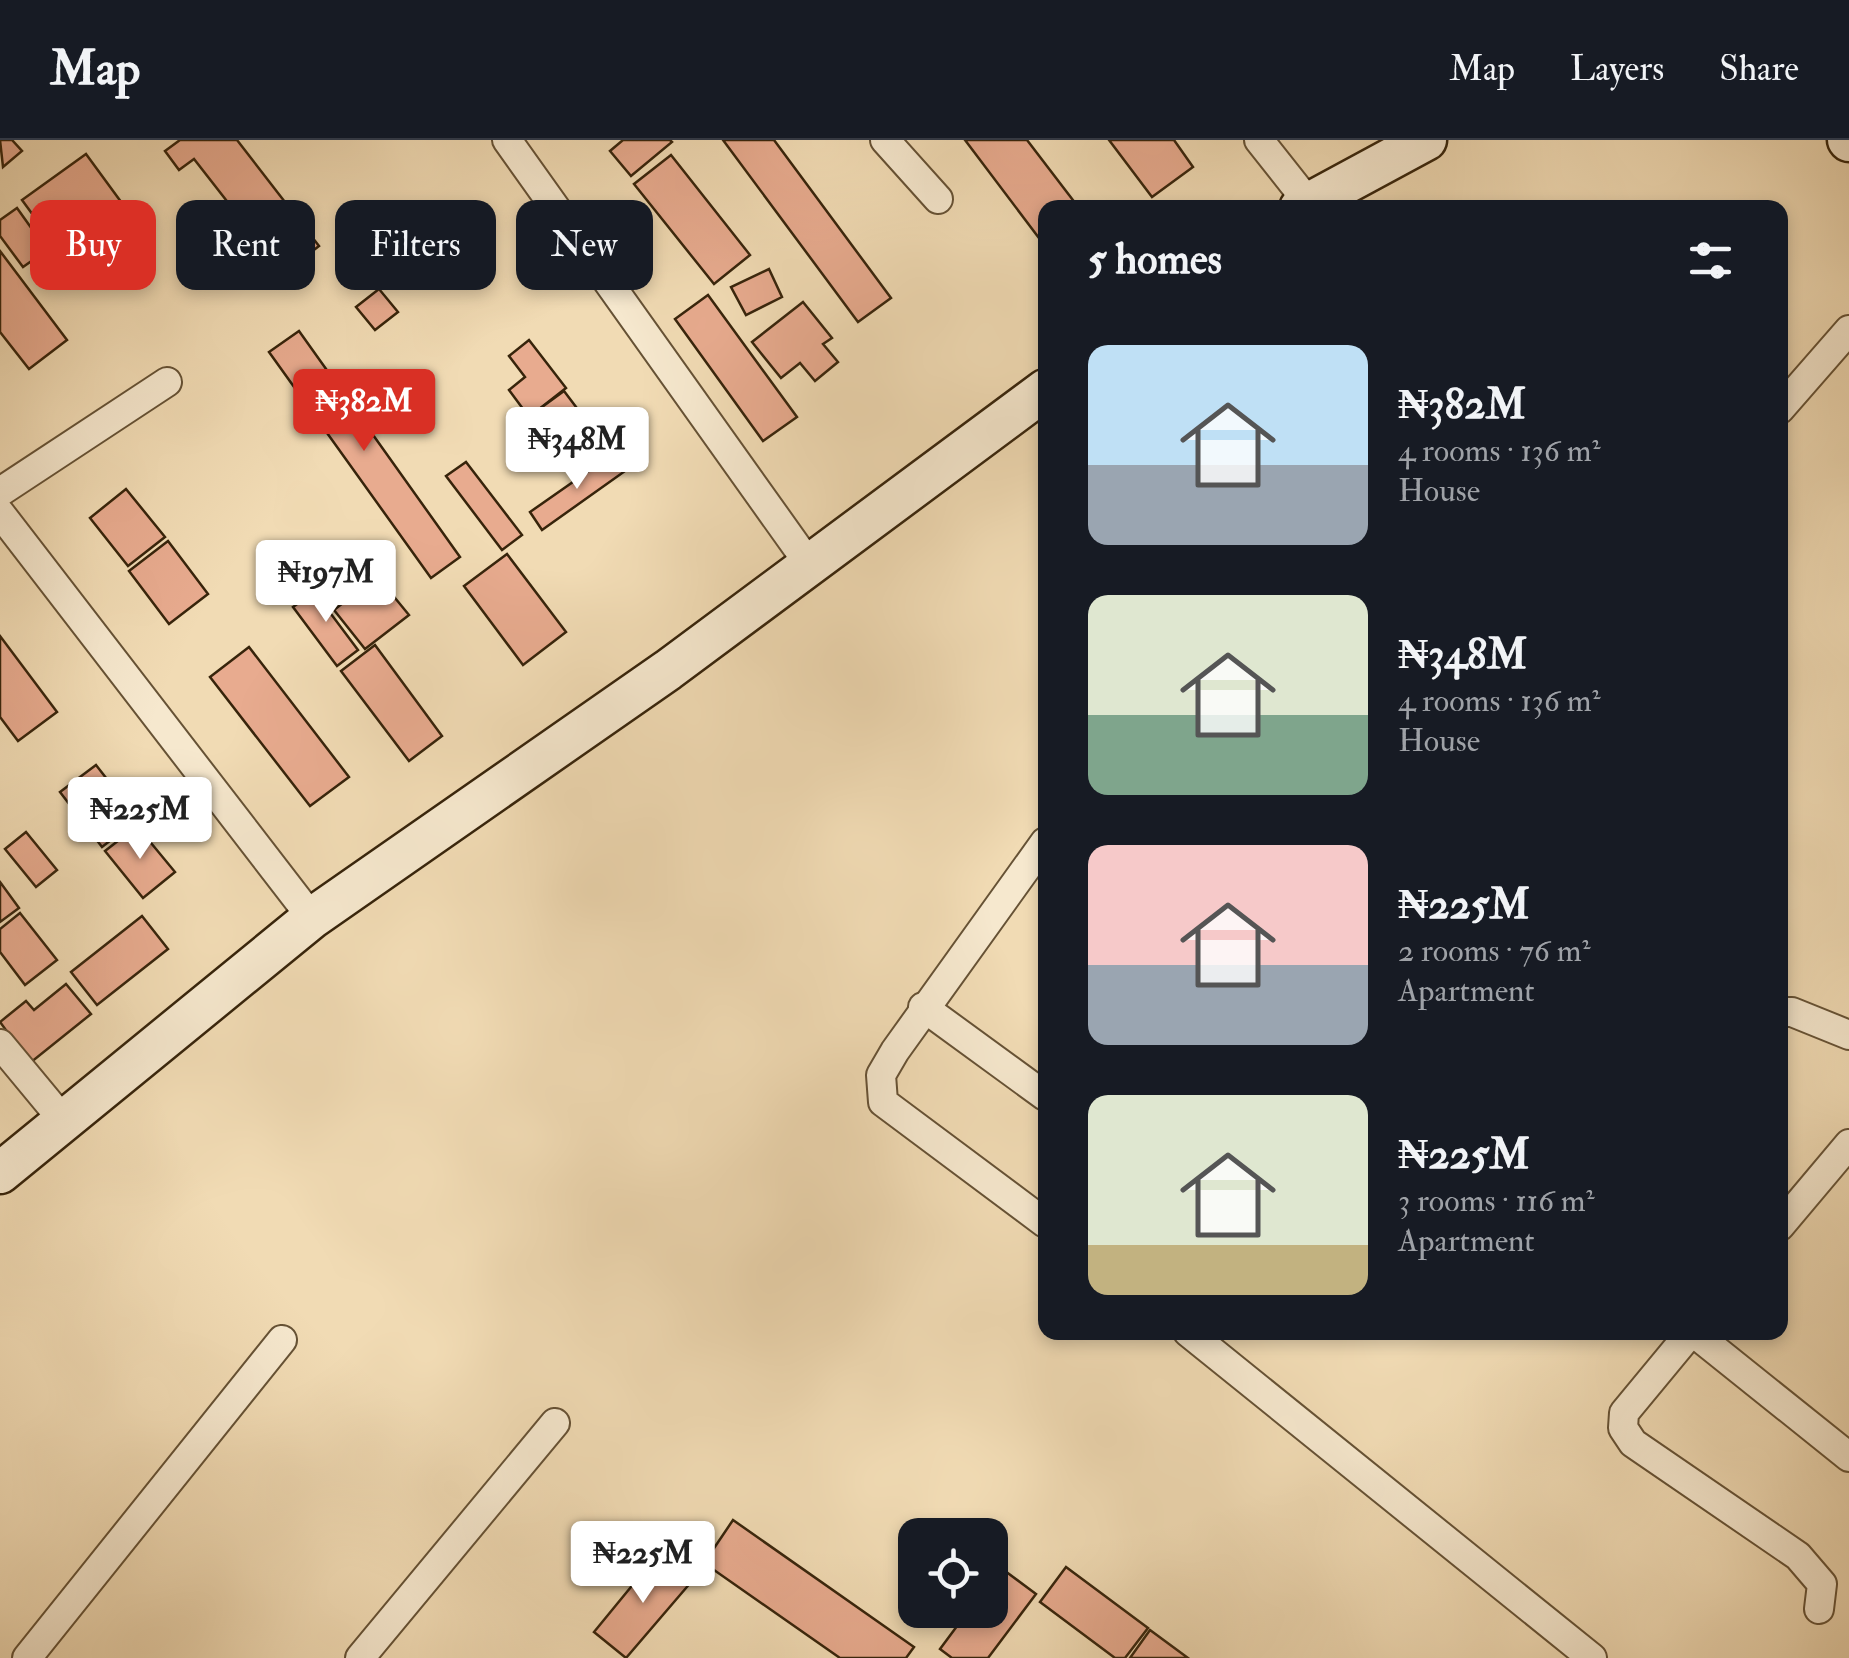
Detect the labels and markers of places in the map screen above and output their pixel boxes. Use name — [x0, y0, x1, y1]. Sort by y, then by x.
pin: ₦382M — [294, 369, 434, 454]
pin: ₦348M — [507, 407, 647, 492]
pin: ₦197M — [256, 540, 396, 625]
pin: ₦225M — [70, 777, 210, 862]
pin: ₦225M — [573, 1521, 713, 1606]

